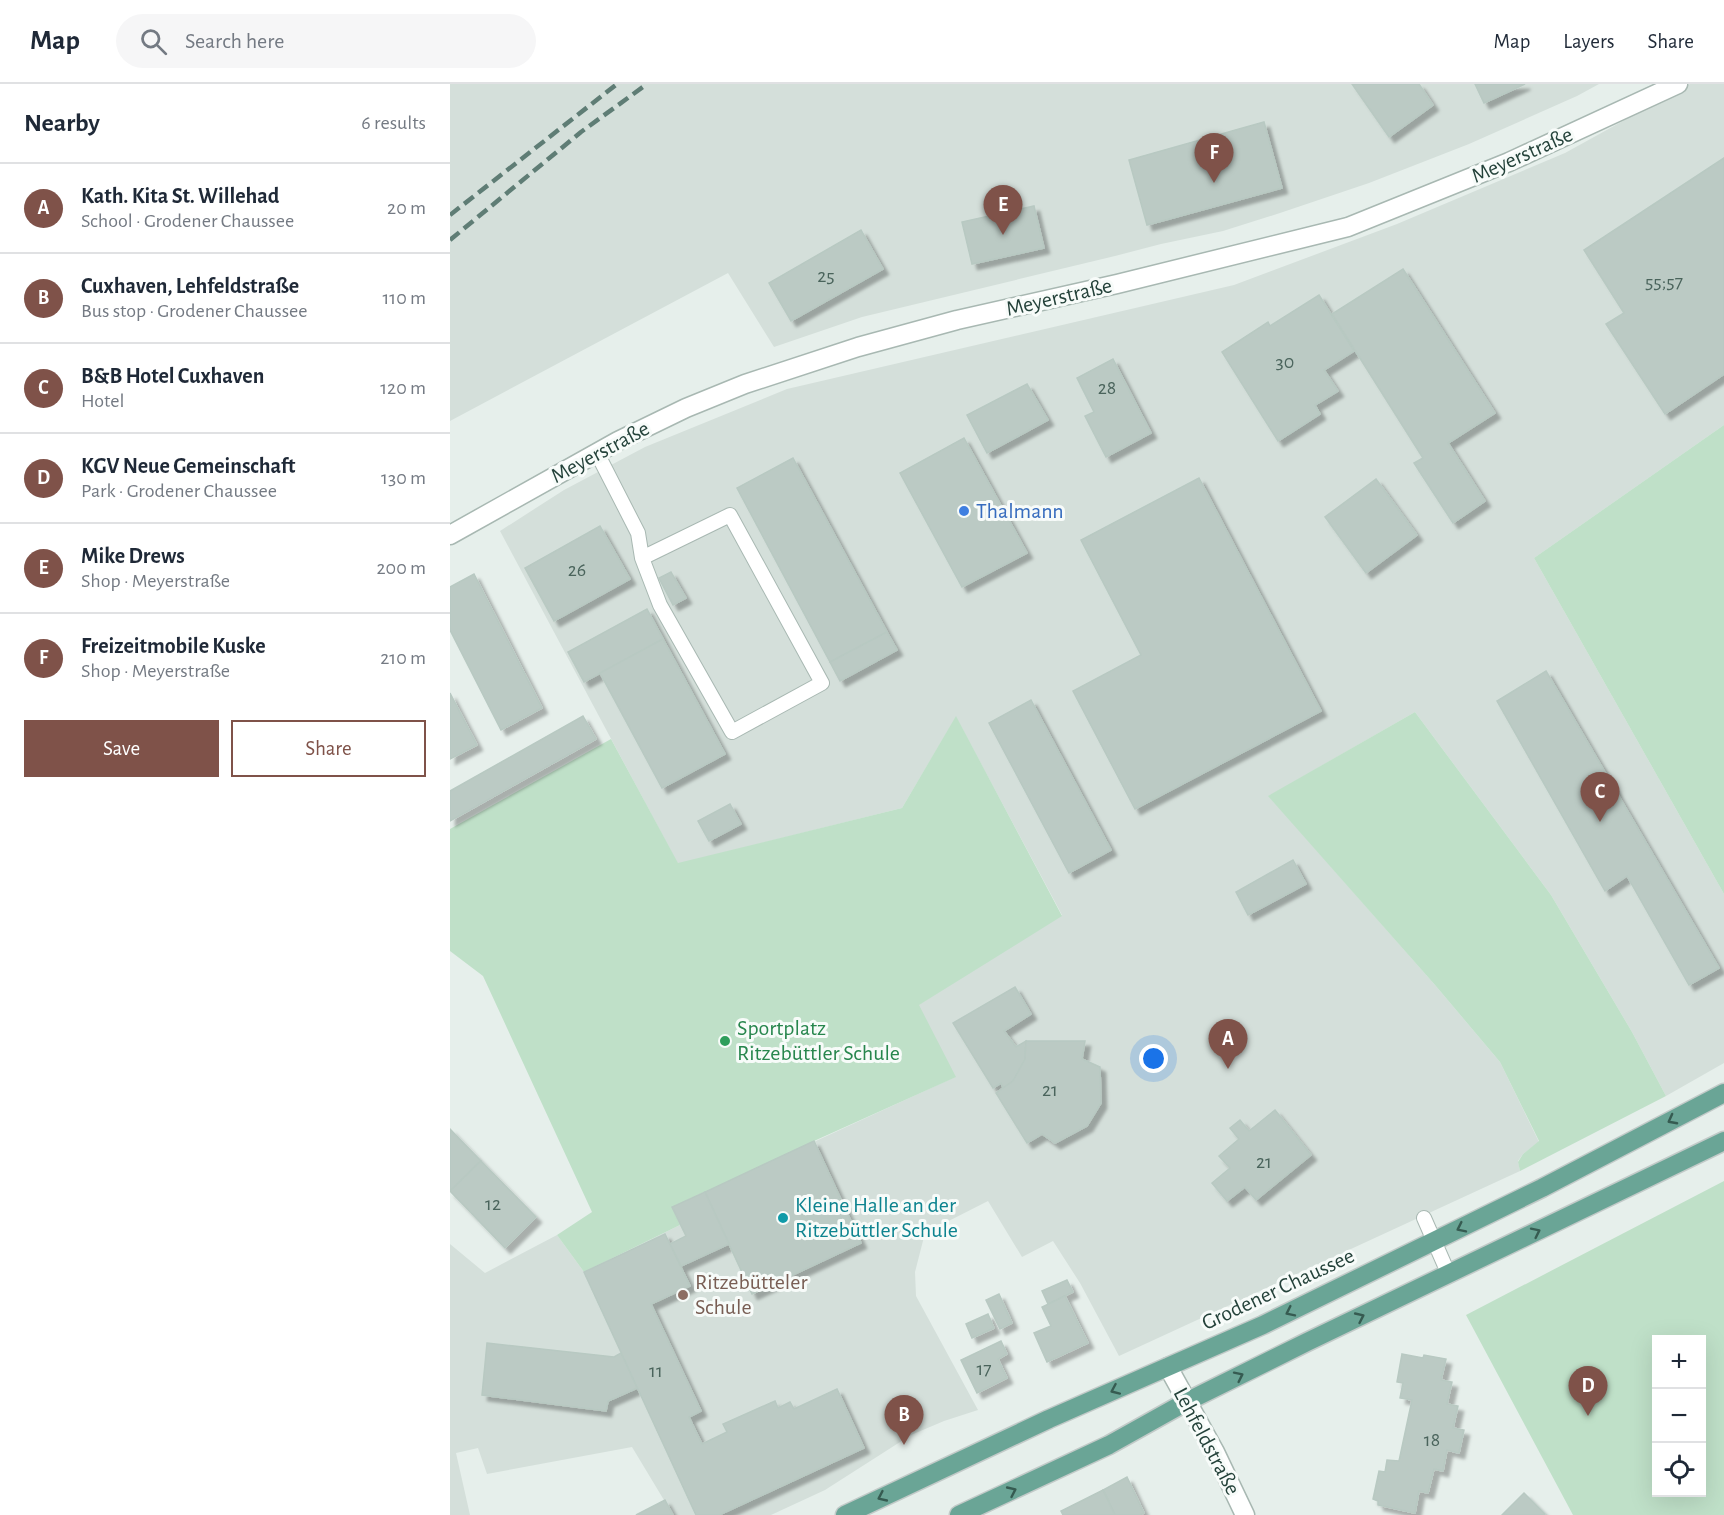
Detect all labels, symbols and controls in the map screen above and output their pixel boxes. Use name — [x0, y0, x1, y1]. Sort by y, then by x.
search box — [116, 14, 536, 68]
icon: search — [137, 25, 170, 58]
text: Map — [30, 27, 80, 55]
text: Search here — [185, 30, 284, 52]
text: Map — [1494, 31, 1530, 52]
text: Layers — [1563, 31, 1614, 52]
text: Share — [1647, 31, 1694, 52]
text: Nearby — [24, 110, 100, 136]
text: 6 results — [361, 113, 426, 133]
street label: Meyerstraße — [1468, 123, 1576, 187]
pin: F — [1194, 134, 1233, 183]
text: Kath. Kita St. Willehad — [81, 185, 279, 207]
pin: E — [984, 186, 1022, 235]
text: A — [38, 198, 50, 218]
text: 20 m — [387, 198, 426, 218]
text: School · Grodener Chaussee — [81, 211, 294, 231]
house number: 25 — [817, 266, 835, 286]
house number: 55;57 — [1645, 272, 1683, 292]
street label: Meyerstraße — [1004, 274, 1114, 320]
text: Cuxhaven, Lehfeldstraße — [81, 275, 299, 297]
text: B — [38, 288, 49, 308]
text: 110 m — [382, 288, 426, 308]
text: Bus stop · Grodener Chaussee — [81, 301, 308, 321]
house number: 30 — [1276, 352, 1294, 372]
text: B&B Hotel Cuxhaven — [81, 365, 264, 387]
text: C — [38, 378, 49, 398]
text: 120 m — [380, 378, 426, 398]
house number: 28 — [1098, 378, 1116, 398]
text: Hotel — [81, 391, 124, 411]
street label: Meyerstraße — [547, 417, 653, 487]
text: KGV Neue Gemeinschaft — [81, 455, 295, 477]
text: D — [37, 468, 50, 488]
text: 130 m — [381, 468, 426, 488]
text: Park · Grodener Chaussee — [81, 481, 277, 501]
place label: Thalmann — [976, 500, 1064, 522]
marker: Thalmann — [957, 504, 971, 518]
text: Mike Drews — [81, 545, 185, 567]
text: E — [38, 558, 49, 578]
text: 200 m — [376, 558, 426, 578]
house number: 26 — [568, 560, 586, 580]
text: Shop · Meyerstraße — [81, 571, 230, 591]
text: Freizeitmobile Kuske — [81, 635, 266, 657]
text: F — [39, 648, 48, 668]
text: 210 m — [380, 648, 426, 668]
text: Shop · Meyerstraße — [81, 661, 230, 681]
button: Save — [24, 720, 219, 777]
button: Share — [231, 720, 426, 777]
pin: C — [1580, 772, 1620, 822]
place label: Sportplatz Ritzebüttler Schule — [737, 1017, 900, 1064]
pin: A — [1208, 1020, 1248, 1069]
marker: Sportplatz Ritzebüttler Schule — [718, 1034, 732, 1048]
your location — [1139, 1044, 1168, 1073]
house number: 21 — [1042, 1080, 1058, 1100]
one-way arrow — [1668, 1113, 1679, 1124]
house number: 21 — [1256, 1152, 1272, 1172]
house number: 12 — [485, 1194, 501, 1214]
place label: Kleine Halle an der Ritzebüttler Schule — [795, 1194, 958, 1241]
marker: Kleine Halle an der Ritzebüttler Schule — [776, 1211, 790, 1225]
one-way arrow — [1457, 1220, 1468, 1232]
one-way arrow — [1529, 1228, 1540, 1240]
street label: Grodener Chaussee — [1198, 1244, 1358, 1334]
place label: Ritzebütteler Schule — [695, 1271, 808, 1318]
marker: Ritzebütteler Schule — [676, 1288, 690, 1302]
one-way arrow — [1285, 1305, 1296, 1316]
one-way arrow — [1354, 1313, 1365, 1324]
map controls — [1652, 1335, 1706, 1497]
button: + — [1652, 1335, 1706, 1389]
house number: 17 — [976, 1359, 992, 1379]
house number: 11 — [649, 1361, 663, 1381]
pin: D — [1568, 1366, 1608, 1416]
one-way arrow — [1232, 1372, 1243, 1383]
one-way arrow — [1110, 1383, 1121, 1395]
street label: Lehfeldstraße — [1170, 1384, 1244, 1498]
button: − — [1652, 1389, 1706, 1443]
pin: B — [884, 1396, 924, 1445]
house number: 18 — [1424, 1430, 1440, 1450]
button: locate — [1652, 1443, 1706, 1497]
one-way arrow — [1005, 1486, 1016, 1498]
one-way arrow — [877, 1490, 888, 1502]

